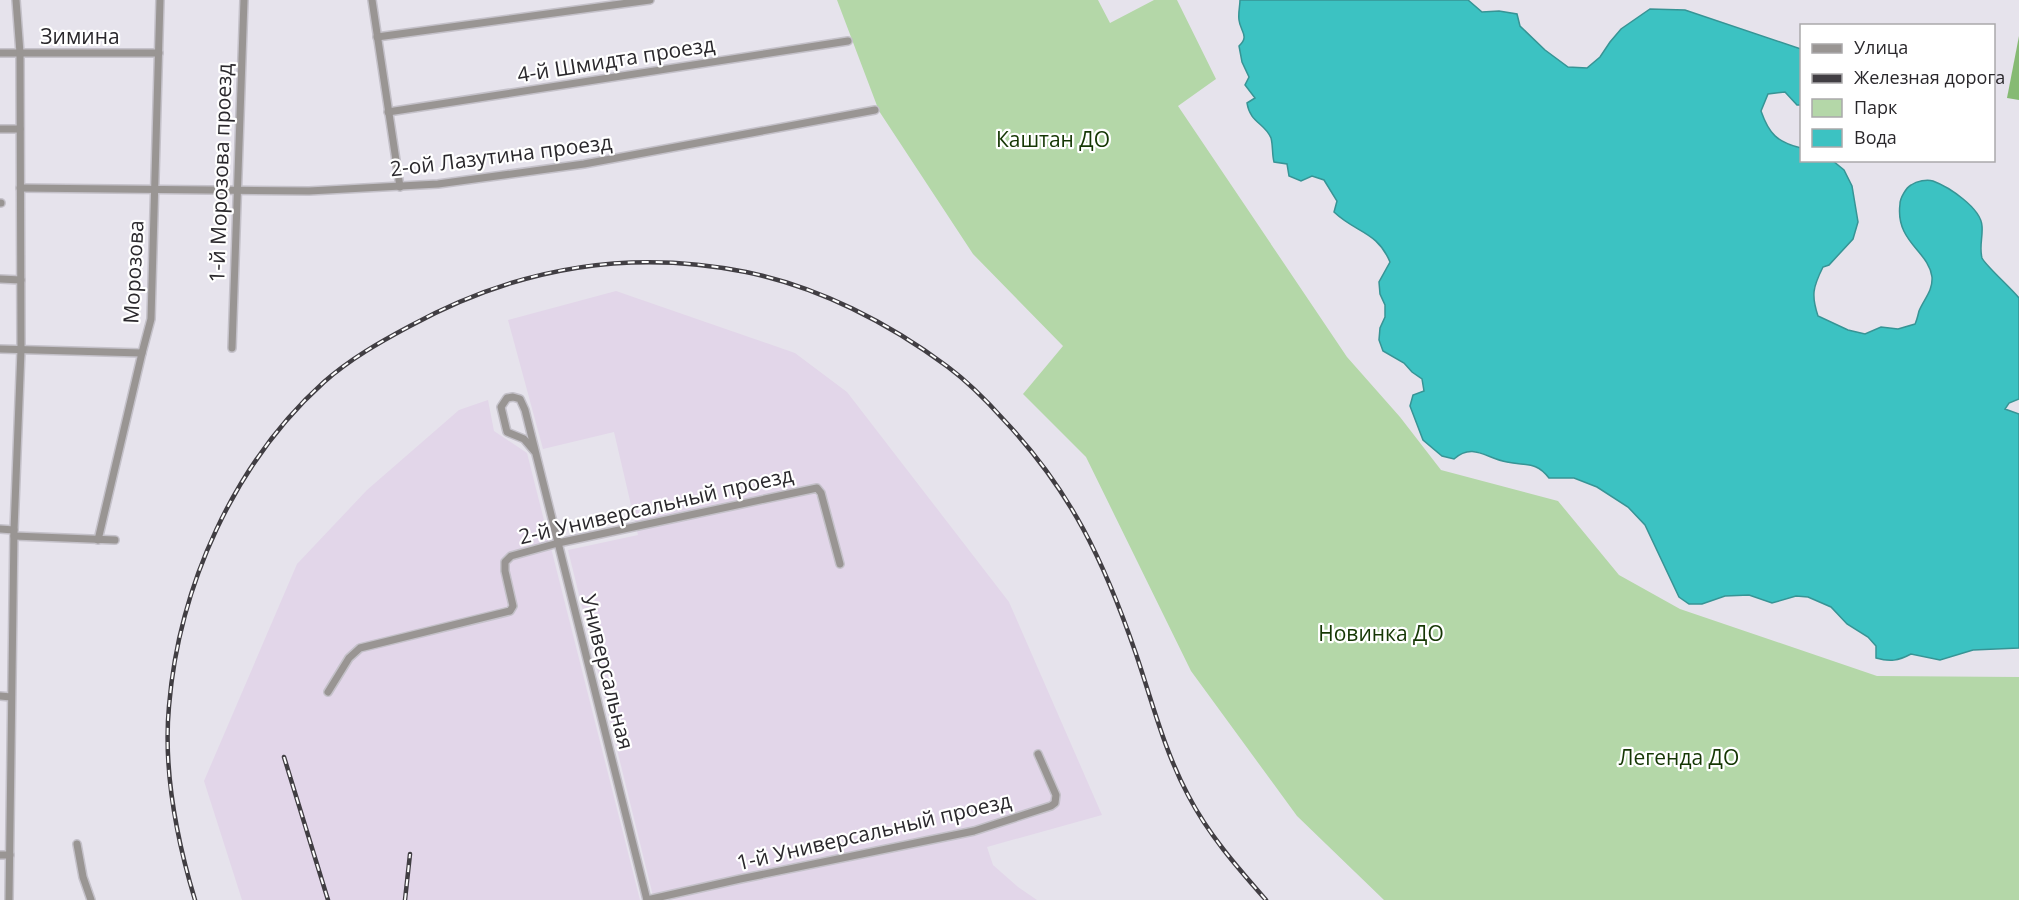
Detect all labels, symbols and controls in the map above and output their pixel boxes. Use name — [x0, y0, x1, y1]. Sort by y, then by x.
street label: Зимина — [40, 22, 120, 50]
legend — [1800, 24, 1995, 162]
street label: 4-й Шмидта проезд — [515, 30, 717, 88]
text: Улица — [1854, 35, 1908, 59]
street label: 1-й Морозова проезд — [202, 63, 238, 283]
text: Железная дорога — [1854, 65, 2005, 89]
text: Парк — [1854, 95, 1898, 119]
park label: Каштан ДО — [996, 125, 1110, 153]
text: Вода — [1854, 125, 1897, 149]
street label: 2-ой Лазутина проезд — [388, 127, 613, 183]
street label: Морозова — [116, 220, 150, 324]
street label: 2-й Универсальный проезд — [516, 460, 796, 550]
street label: Универсальная — [575, 591, 641, 752]
park label: Новинка ДО — [1318, 619, 1444, 647]
park label: Легенда ДО — [1619, 743, 1739, 771]
street label: 1-й Универсальный проезд — [734, 786, 1014, 876]

